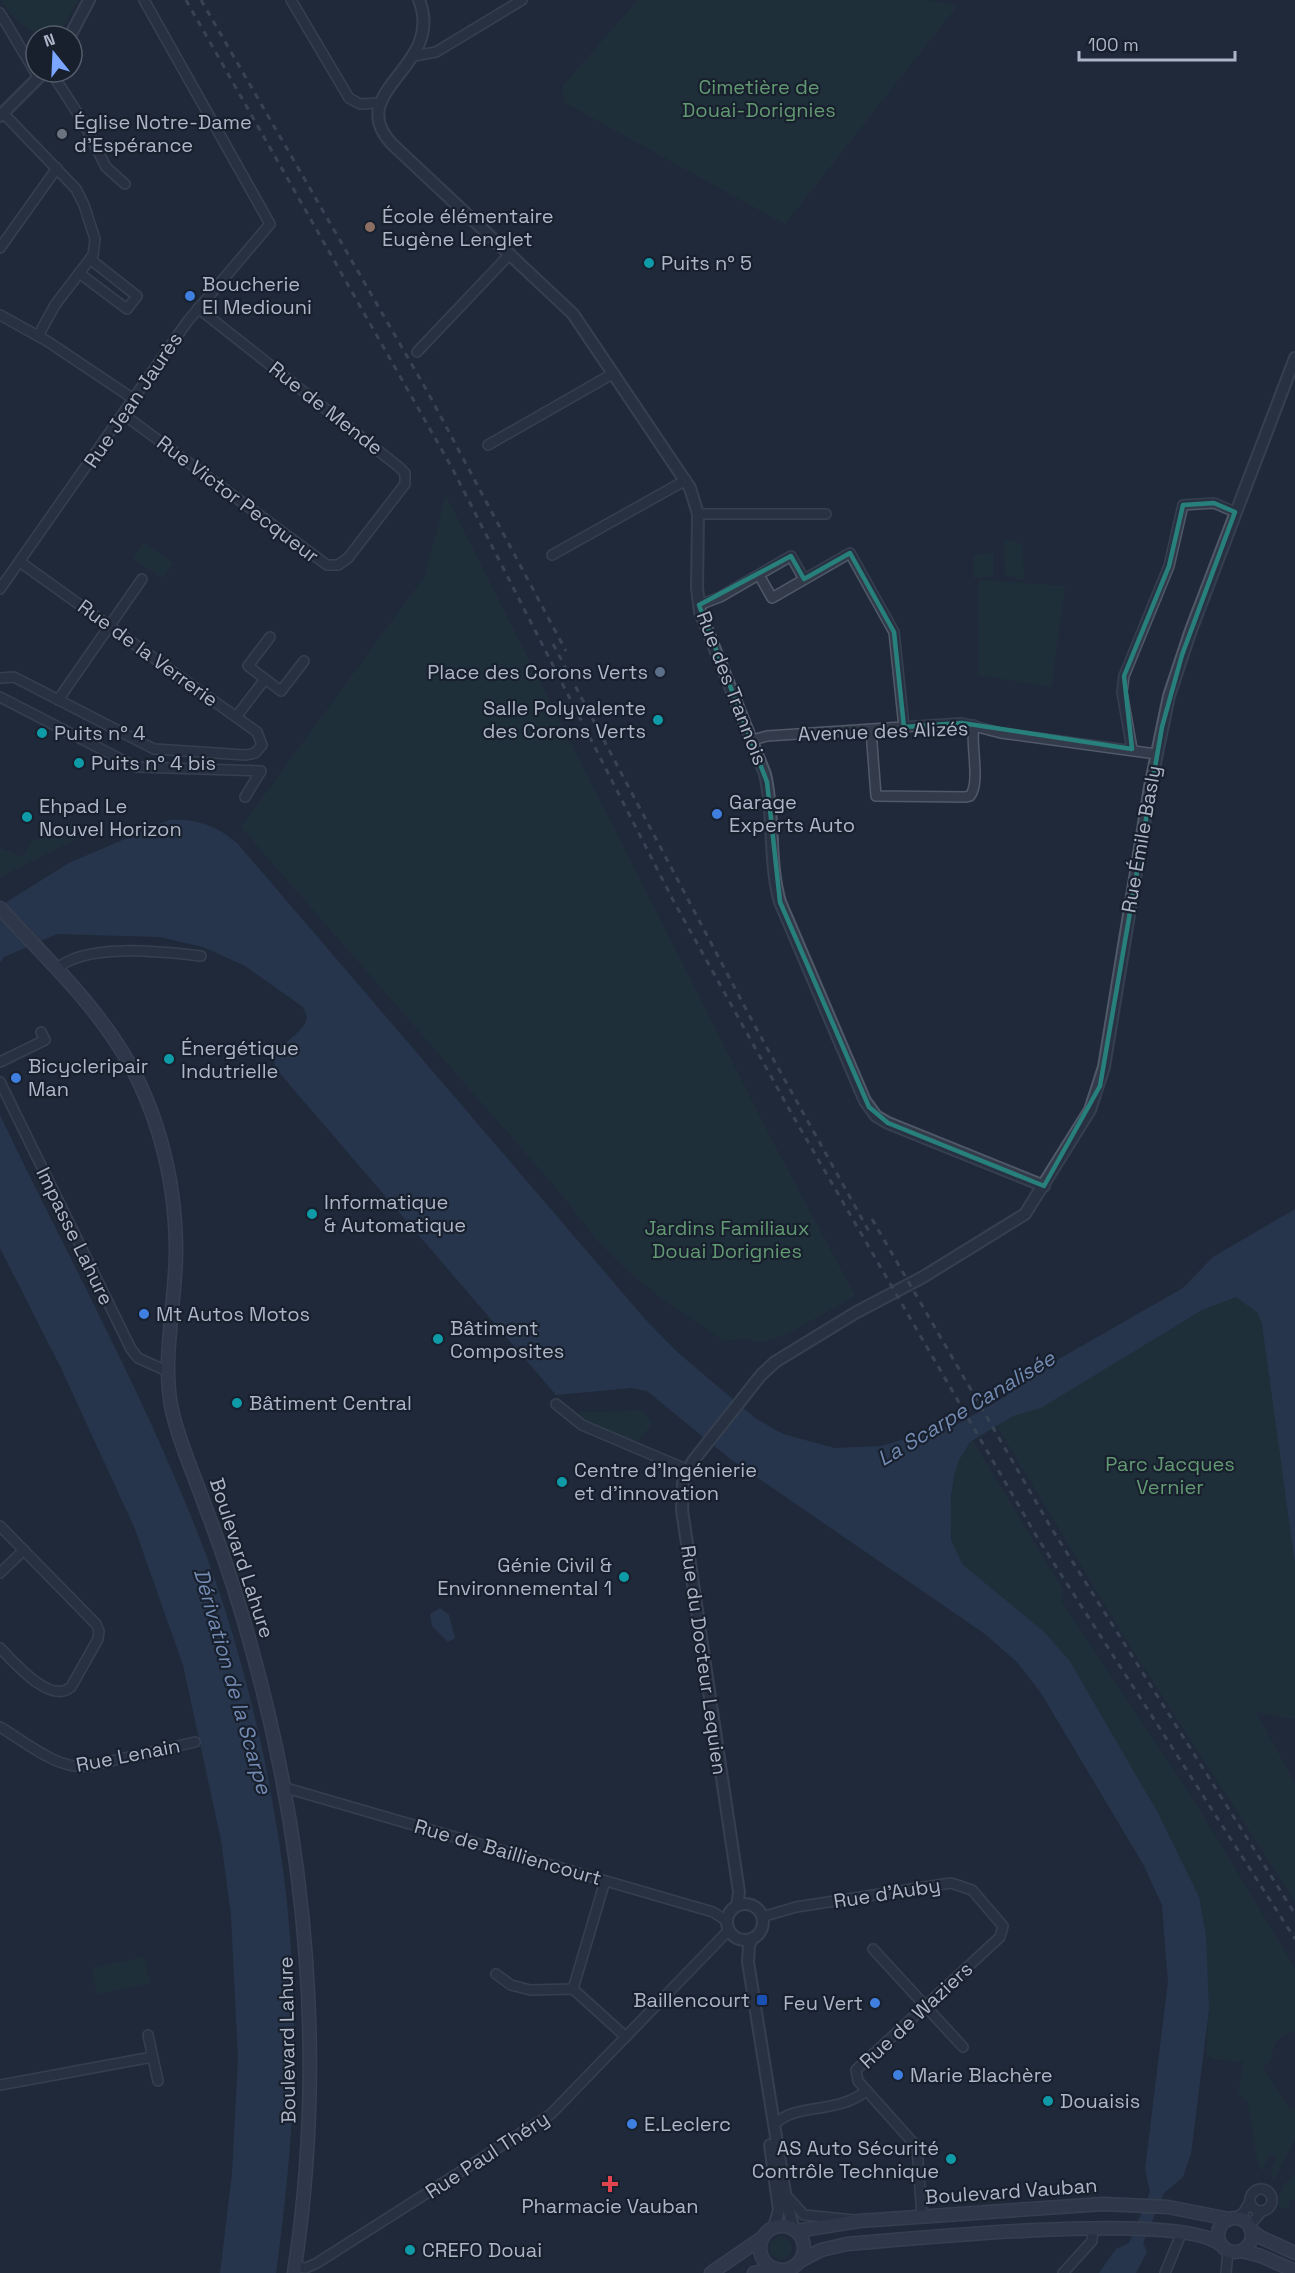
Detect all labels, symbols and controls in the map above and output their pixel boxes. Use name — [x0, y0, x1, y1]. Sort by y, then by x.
north arrow — [24, 24, 84, 84]
scale bar — [1079, 24, 1235, 62]
text: N — [41, 29, 58, 52]
text: 100 m — [1088, 33, 1139, 56]
park label: Cimetière de Douai-Dorignies — [682, 74, 836, 123]
place label: Église Notre-Dame d'Espérance — [74, 109, 252, 158]
marker: Église Notre-Dame d'Espérance — [55, 127, 69, 141]
place label: École élémentaire Eugène Lenglet — [382, 203, 554, 252]
marker: École élémentaire Eugène Lenglet — [363, 220, 377, 234]
place label: Puits n° 5 — [661, 250, 752, 276]
marker: Puits n° 5 — [642, 256, 656, 270]
place label: Boucherie El Mediouni — [202, 271, 312, 320]
marker: Boucherie El Mediouni — [183, 289, 197, 303]
street label: Rue Jean Jaurès — [78, 327, 188, 473]
street label: Rue de Mende — [264, 355, 388, 461]
street label: Rue Victor Pecqueur — [152, 429, 324, 569]
street label: Rue de la Verrerie — [73, 593, 223, 713]
street label: Rue des Trannois — [691, 607, 773, 769]
place label: Place des Corons Verts — [427, 659, 648, 685]
marker: Place des Corons Verts — [653, 665, 667, 679]
place label: Salle Polyvalente des Corons Verts — [482, 695, 646, 744]
marker: Salle Polyvalente des Corons Verts — [651, 713, 665, 727]
street label: Avenue des Alizés — [797, 715, 969, 747]
place label: Puits n° 4 — [54, 720, 146, 746]
marker: Puits n° 4 — [35, 726, 49, 740]
place label: Puits n° 4 bis — [91, 750, 216, 776]
marker: Puits n° 4 bis — [72, 756, 86, 770]
street label: Rue Émile Basly — [1115, 763, 1167, 915]
place label: Garage Experts Auto — [729, 789, 855, 838]
place label: Ehpad Le Nouvel Horizon — [39, 793, 182, 842]
marker: Garage Experts Auto — [710, 807, 724, 821]
marker: Ehpad Le Nouvel Horizon — [20, 810, 34, 824]
place label: Énergétique Indutrielle — [181, 1035, 299, 1084]
marker: Énergétique Indutrielle — [162, 1052, 176, 1066]
place label: Bicycleripair Man — [28, 1053, 148, 1102]
marker: Bicycleripair Man — [9, 1071, 23, 1085]
street label: Impasse Lahure — [30, 1163, 120, 1309]
place label: Informatique & Automatique — [324, 1189, 466, 1238]
marker: Informatique & Automatique — [305, 1207, 319, 1221]
park label: Jardins Familiaux Douai Dorignies — [644, 1215, 810, 1264]
place label: Mt Autos Motos — [156, 1301, 310, 1327]
marker: Mt Autos Motos — [137, 1307, 151, 1321]
place label: Bâtiment Composites — [450, 1315, 564, 1364]
marker: Bâtiment Composites — [431, 1332, 445, 1346]
water label: La Scarpe Canalisée — [872, 1343, 1061, 1472]
place label: Bâtiment Central — [249, 1390, 412, 1416]
marker: Bâtiment Central — [230, 1396, 244, 1410]
park label: Parc Jacques Vernier — [1105, 1451, 1235, 1500]
place label: Centre d'Ingénierie et d'innovation — [574, 1457, 757, 1506]
street label: Boulevard Lahure — [204, 1475, 280, 1641]
marker: Centre d'Ingénierie et d'innovation — [555, 1475, 569, 1489]
street label: Rue du Docteur Lequien — [675, 1543, 733, 1777]
place label: Génie Civil & Environnemental 1 — [437, 1552, 612, 1601]
water label: Dérivation de la Scarpe — [188, 1565, 279, 1798]
marker: Génie Civil & Environnemental 1 — [617, 1570, 631, 1584]
street label: Rue Lenain — [74, 1732, 182, 1778]
street label: Rue de Bailliencourt — [411, 1813, 605, 1891]
street label: Rue d'Auby — [832, 1872, 942, 1914]
street label: Boulevard Lahure — [273, 1956, 301, 2124]
street label: Rue de Waziers — [854, 1956, 978, 2074]
place label: Baillencourt — [633, 1987, 750, 2013]
place label: Feu Vert — [783, 1990, 863, 2016]
marker: Baillencourt — [755, 1993, 769, 2007]
marker: Feu Vert — [868, 1996, 882, 2010]
place label: Marie Blachère — [910, 2062, 1053, 2088]
marker: Marie Blachère — [891, 2068, 905, 2082]
place label: Douaisis — [1060, 2088, 1140, 2114]
marker: Douaisis — [1041, 2094, 1055, 2108]
street label: Rue Paul Théry — [420, 2105, 554, 2205]
place label: E.Leclerc — [644, 2111, 731, 2137]
marker: E.Leclerc — [625, 2117, 639, 2131]
place label: AS Auto Sécurité Contrôle Technique — [752, 2135, 939, 2184]
marker: AS Auto Sécurité Contrôle Technique — [944, 2152, 958, 2166]
street label: Boulevard Vauban — [924, 2172, 1098, 2210]
marker: Pharmacie Vauban — [603, 2177, 617, 2191]
place label: Pharmacie Vauban — [521, 2193, 699, 2219]
place label: CREFO Douai — [422, 2237, 542, 2263]
marker: CREFO Douai — [403, 2243, 417, 2257]

